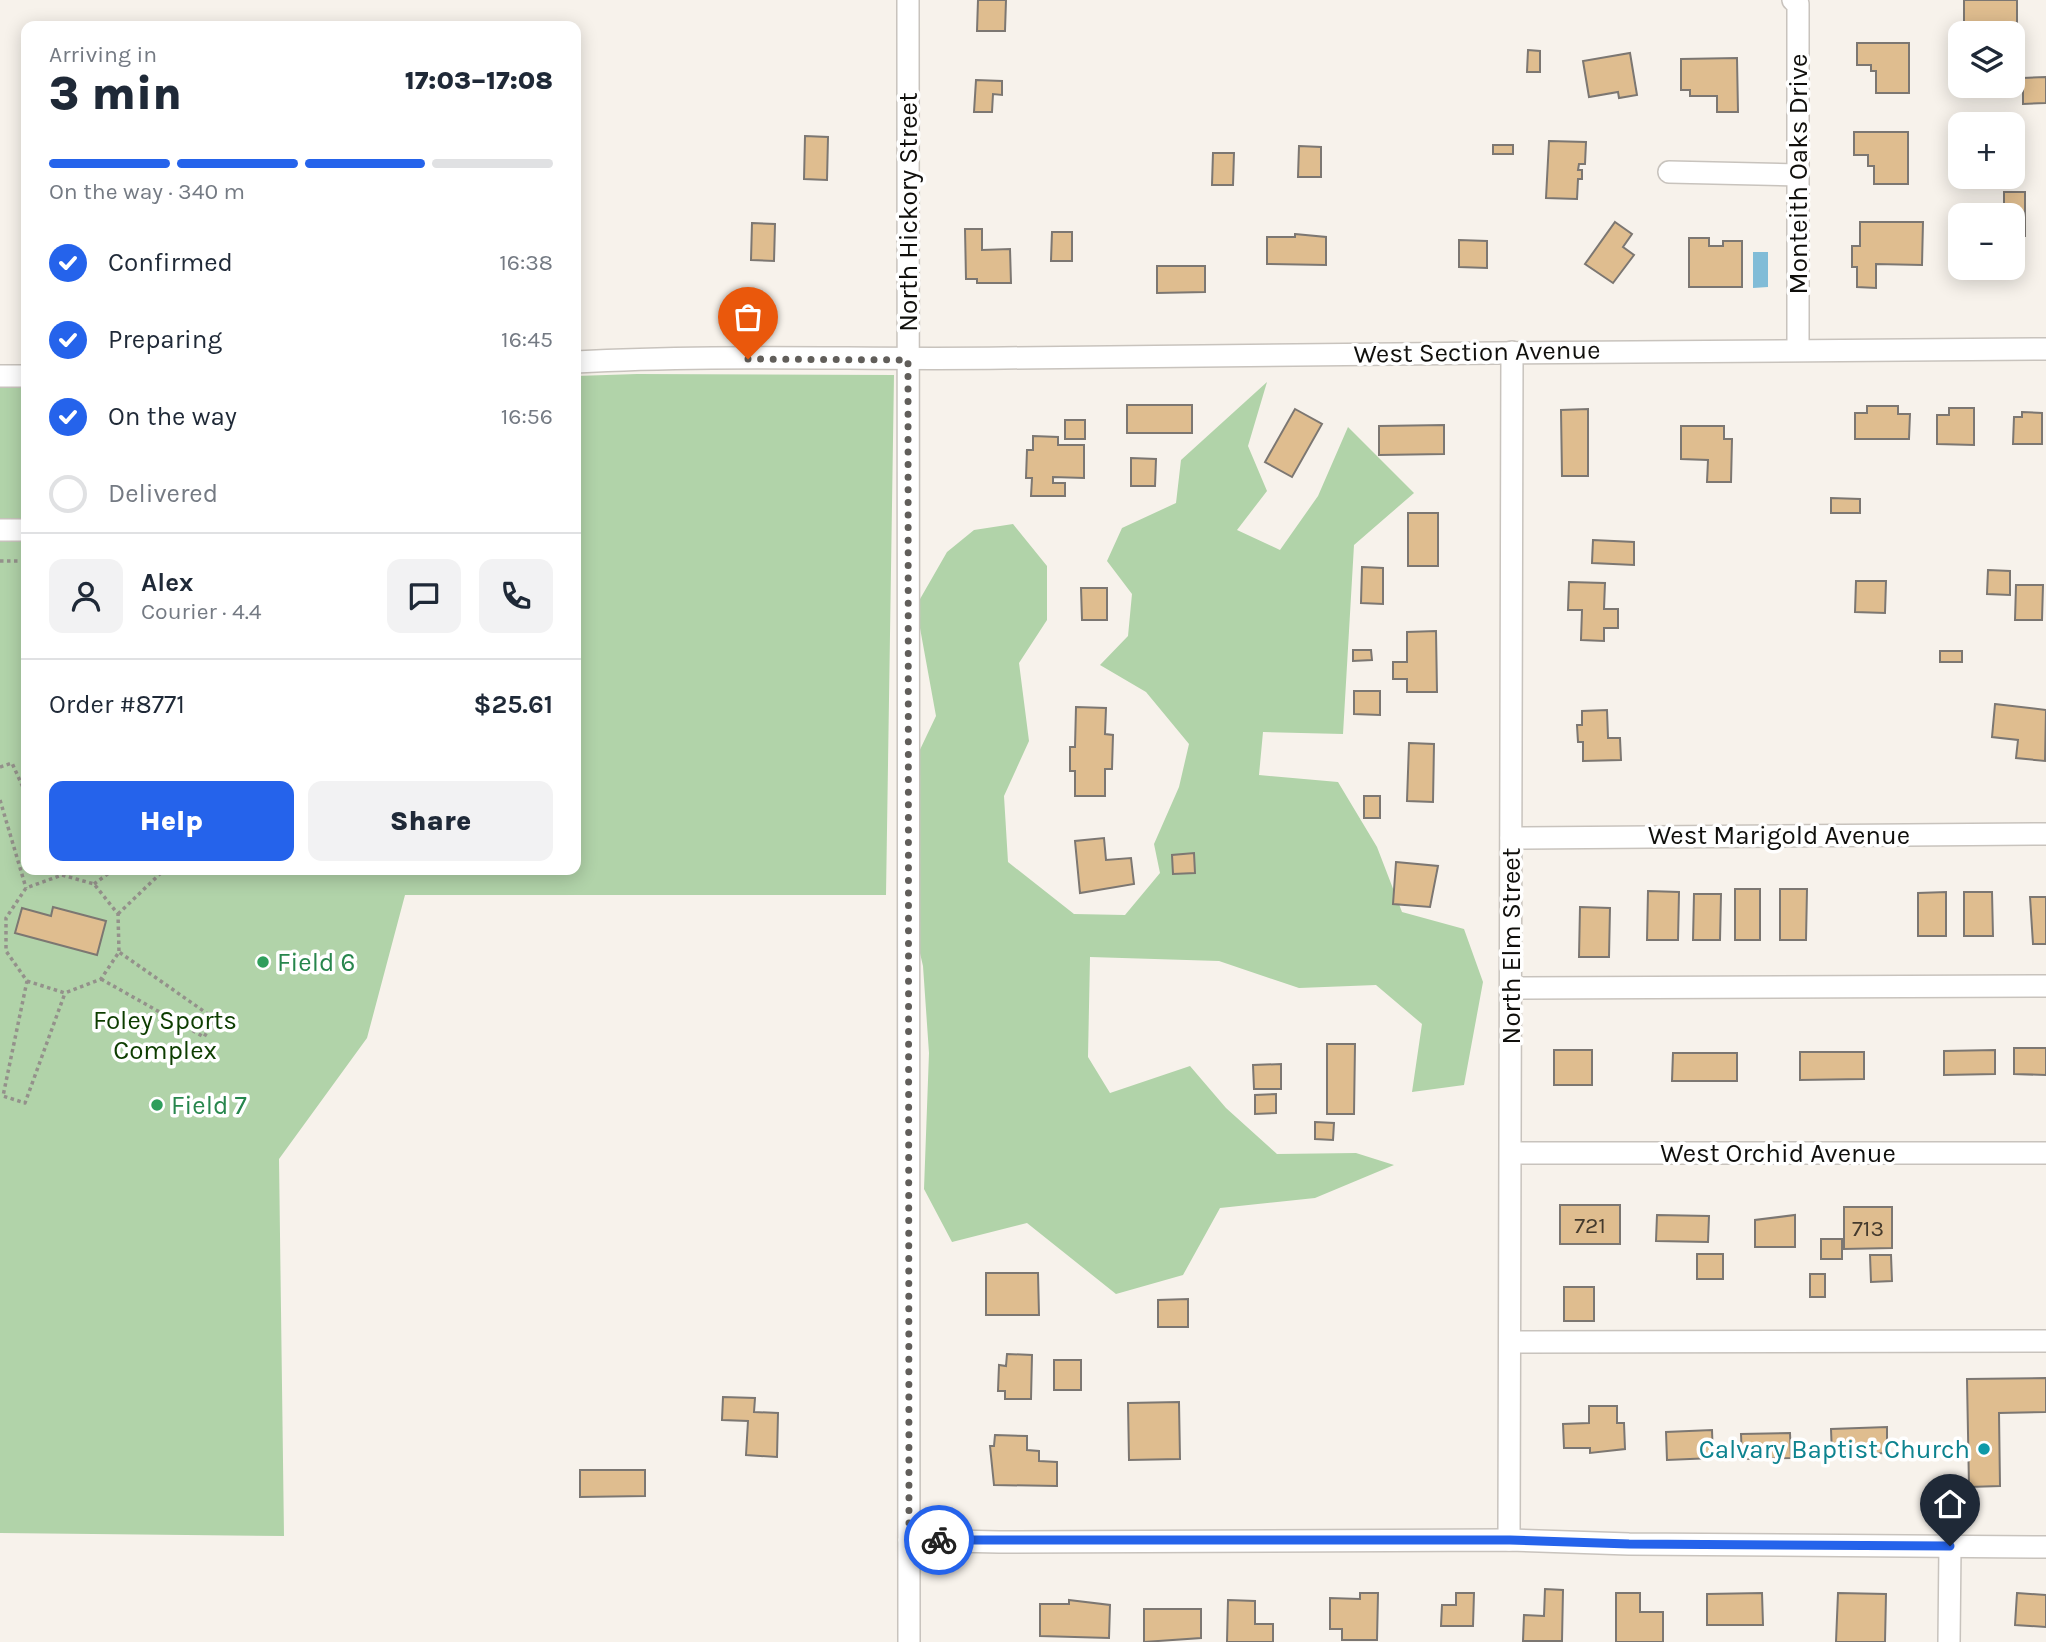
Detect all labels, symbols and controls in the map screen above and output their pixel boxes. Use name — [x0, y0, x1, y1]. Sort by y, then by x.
map controls — [1948, 21, 2025, 280]
button: layers — [1948, 21, 2025, 98]
text: Arriving in — [49, 41, 157, 68]
street label: Monteith Oaks Drive — [1783, 54, 1814, 294]
text: 17:03–17:08 — [405, 65, 553, 96]
text: 3 min — [49, 67, 182, 121]
street label: North Hickory Street — [893, 92, 924, 332]
button: + — [1948, 112, 2025, 189]
text: On the way · 340 m — [49, 178, 245, 205]
button: − — [1948, 203, 2025, 280]
icon: check — [49, 244, 87, 282]
text: Confirmed — [108, 247, 233, 278]
text: 16:38 — [499, 249, 553, 276]
pin — [718, 287, 778, 359]
icon: bag — [729, 298, 767, 336]
icon: check — [49, 321, 87, 359]
text: Preparing — [108, 324, 222, 355]
text: 16:45 — [501, 326, 553, 353]
street label: West Section Avenue — [1353, 334, 1601, 370]
icon: check — [49, 398, 87, 436]
text: On the way — [108, 401, 237, 432]
text: 16:56 — [501, 403, 553, 430]
text: Delivered — [108, 478, 218, 509]
button: person — [49, 559, 123, 633]
button: chat — [387, 559, 461, 633]
button: phone — [479, 559, 553, 633]
text: Alex — [141, 567, 193, 598]
text: Courier · 4.4 — [141, 598, 262, 625]
text: Order #8771 — [49, 689, 185, 720]
text: $25.61 — [474, 689, 553, 720]
button: Help — [49, 781, 294, 861]
button: Share — [308, 781, 553, 861]
street label: West Marigold Avenue — [1648, 820, 1910, 851]
street label: North Elm Street — [1496, 847, 1527, 1044]
place label: Field 6 — [277, 947, 355, 978]
marker: Field 6 — [255, 954, 271, 970]
park label: Foley Sports Complex — [93, 1005, 237, 1066]
place label: Field 7 — [171, 1090, 247, 1121]
marker: Field 7 — [149, 1097, 165, 1113]
street label: West Orchid Avenue — [1660, 1138, 1896, 1169]
house number: 721 — [1574, 1212, 1606, 1239]
house number: 713 — [1852, 1215, 1884, 1242]
place label: Calvary Baptist Church — [1699, 1434, 1970, 1465]
marker: Calvary Baptist Church — [1976, 1441, 1992, 1457]
pin — [1920, 1474, 1980, 1546]
icon: home — [1931, 1485, 1969, 1523]
courier — [904, 1505, 974, 1575]
icon: bike — [920, 1521, 958, 1559]

